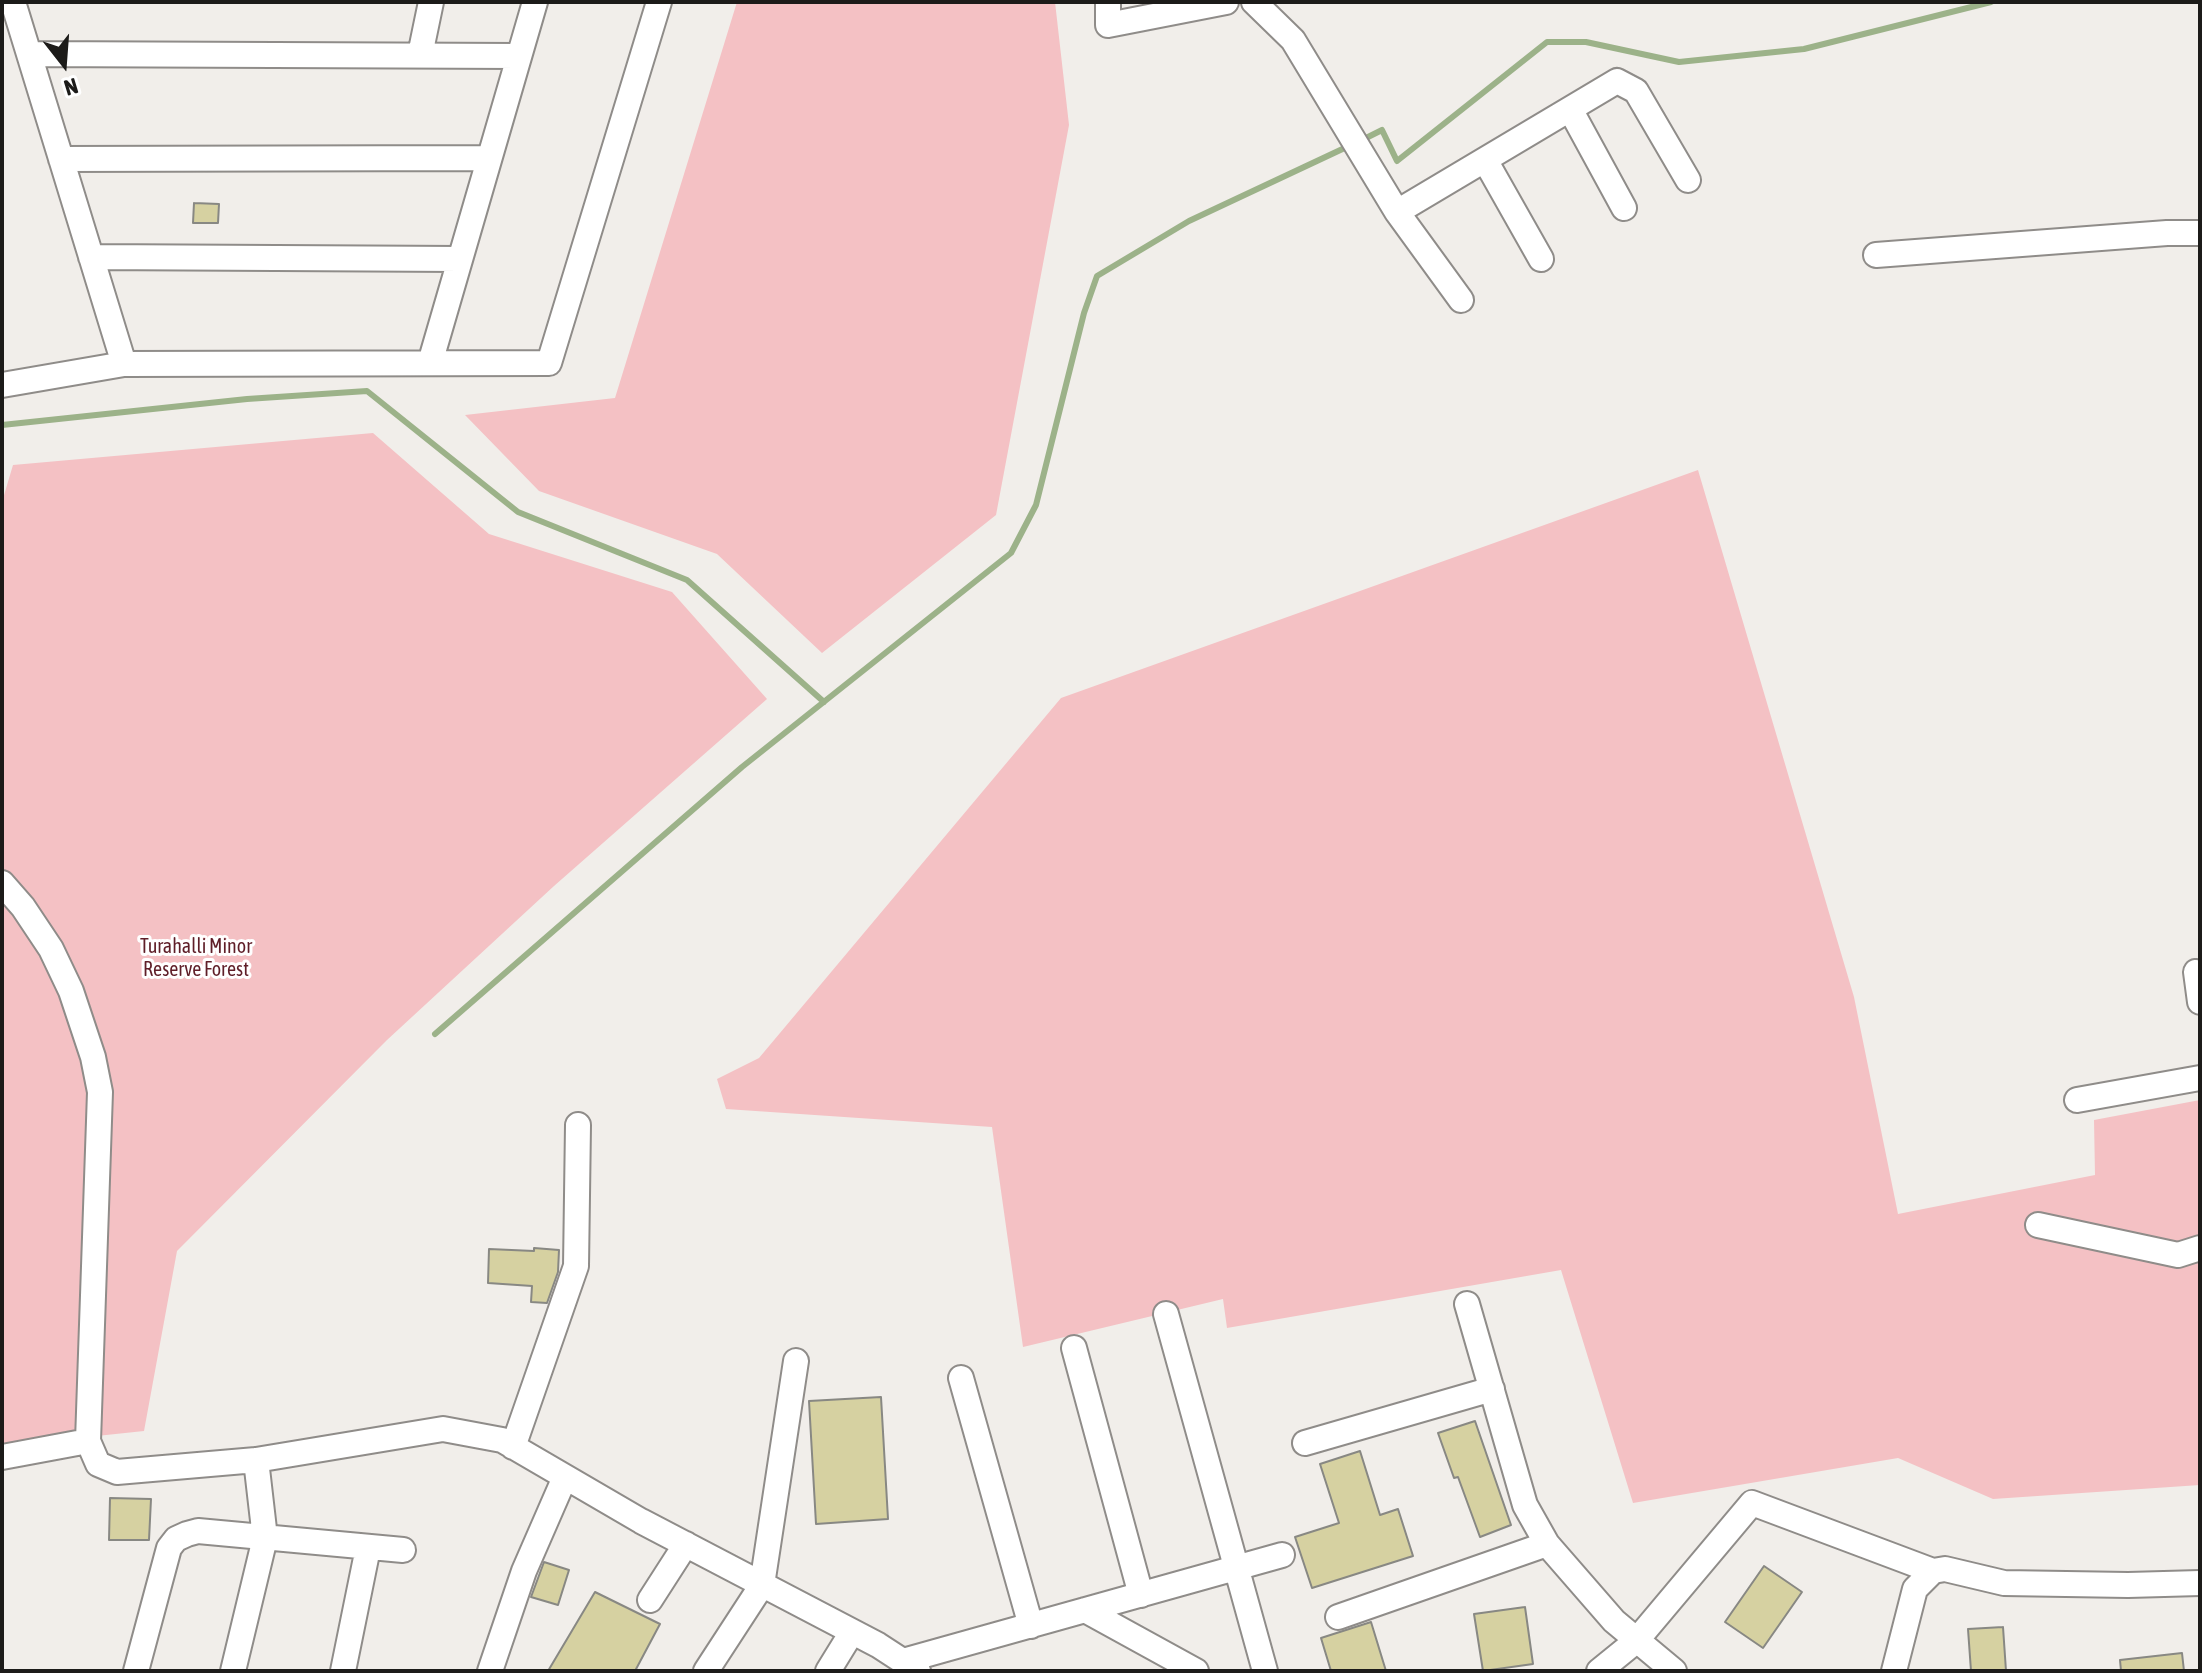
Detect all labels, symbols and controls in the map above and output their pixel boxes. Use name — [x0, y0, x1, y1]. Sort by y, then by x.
north arrow — [24, 24, 104, 104]
text: N — [61, 73, 81, 101]
park label: Turahalli Minor Reserve Forest — [140, 935, 252, 982]

